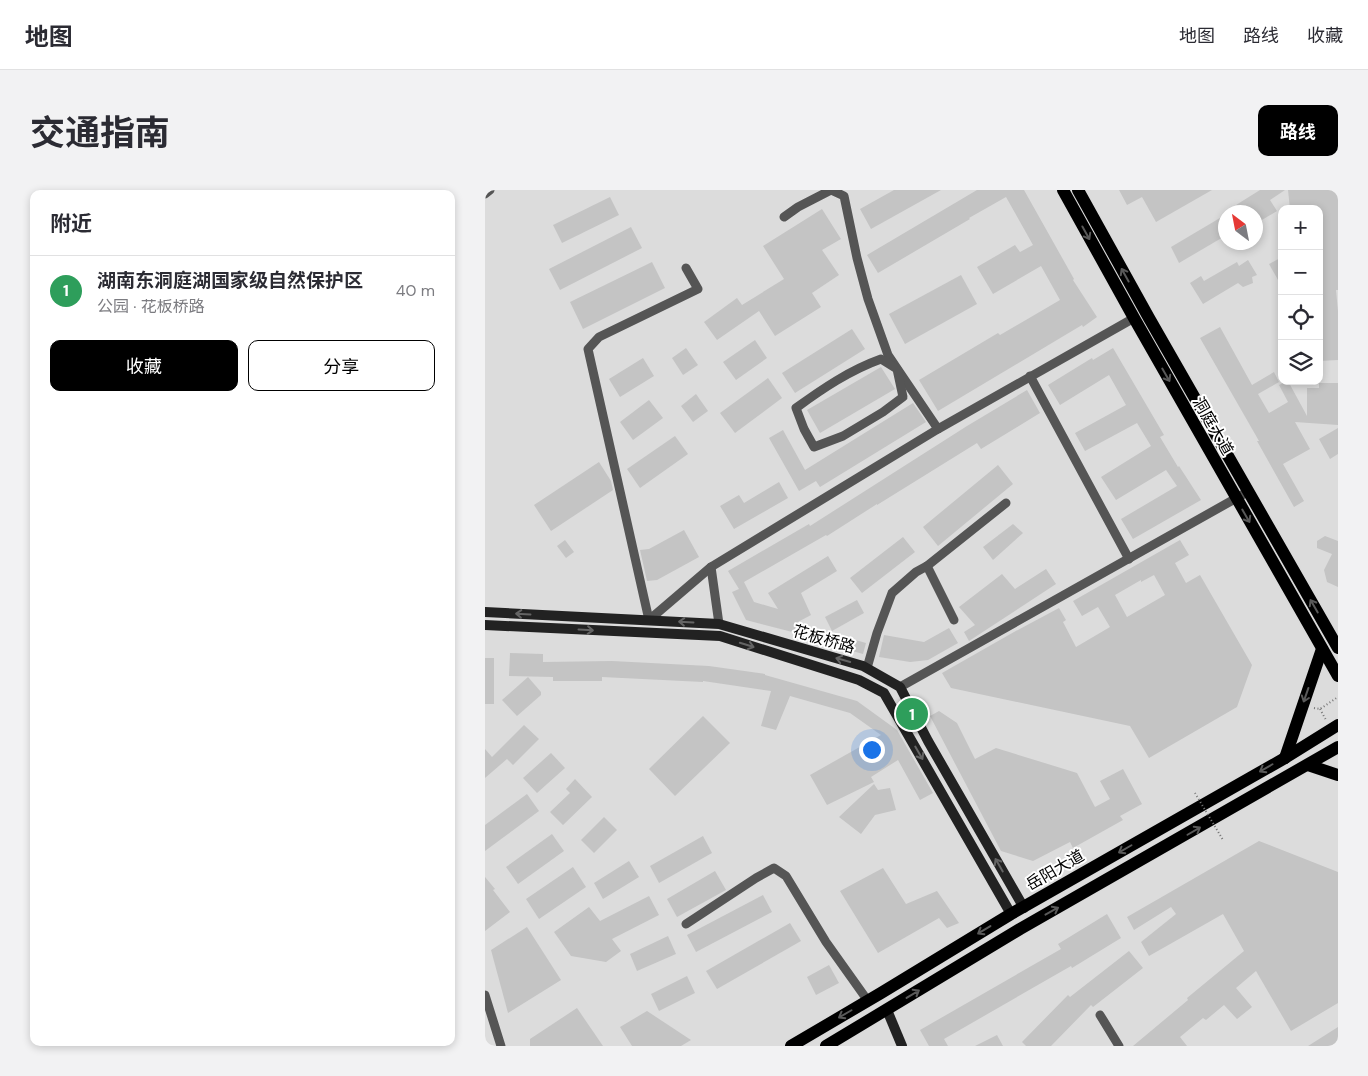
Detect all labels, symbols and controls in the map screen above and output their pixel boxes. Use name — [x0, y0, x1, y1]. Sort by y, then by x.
text: 地图 — [25, 21, 73, 52]
text: 地图 — [1179, 24, 1215, 48]
text: 路线 — [1243, 24, 1279, 48]
text: 收藏 — [1307, 24, 1343, 48]
button: 路线 — [1258, 105, 1338, 156]
text: 交通指南 — [30, 110, 170, 156]
north arrow — [1218, 205, 1263, 250]
map controls — [1278, 205, 1323, 385]
button: + — [1278, 205, 1323, 250]
text: 附近 — [50, 210, 92, 238]
one-way arrow — [1082, 225, 1092, 239]
button: − — [1278, 250, 1323, 295]
text: 湖南东洞庭湖国家级自然保护区 — [97, 268, 363, 293]
one-way arrow — [1120, 268, 1129, 283]
text: 1 — [63, 280, 69, 301]
text: 40 m — [396, 280, 435, 301]
button: locate — [1278, 295, 1323, 340]
text: 公园 · 花板桥路 — [97, 296, 205, 317]
button: 收藏 — [50, 340, 238, 391]
button: 分享 — [248, 340, 435, 391]
button: layers — [1278, 340, 1323, 385]
one-way arrow — [1161, 367, 1171, 381]
street label: 洞庭大道 — [1188, 393, 1238, 459]
one-way arrow — [1241, 508, 1251, 523]
one-way arrow — [1309, 598, 1319, 613]
one-way arrow — [516, 609, 532, 618]
one-way arrow — [678, 617, 694, 627]
street label: 花板桥路 — [790, 620, 858, 658]
one-way arrow — [578, 625, 594, 634]
one-way arrow — [739, 640, 755, 650]
one-way arrow — [835, 655, 851, 665]
one-way arrow — [1301, 687, 1310, 703]
pin: 1 — [896, 695, 928, 733]
your location — [859, 737, 885, 763]
one-way arrow — [914, 746, 924, 760]
one-way arrow — [1260, 764, 1274, 774]
one-way arrow — [1186, 825, 1200, 835]
one-way arrow — [1119, 844, 1133, 854]
street label: 岳阳大道 — [1022, 845, 1088, 895]
one-way arrow — [994, 859, 1004, 873]
one-way arrow — [1045, 906, 1060, 916]
one-way arrow — [978, 926, 992, 936]
one-way arrow — [905, 989, 919, 999]
one-way arrow — [839, 1010, 853, 1020]

